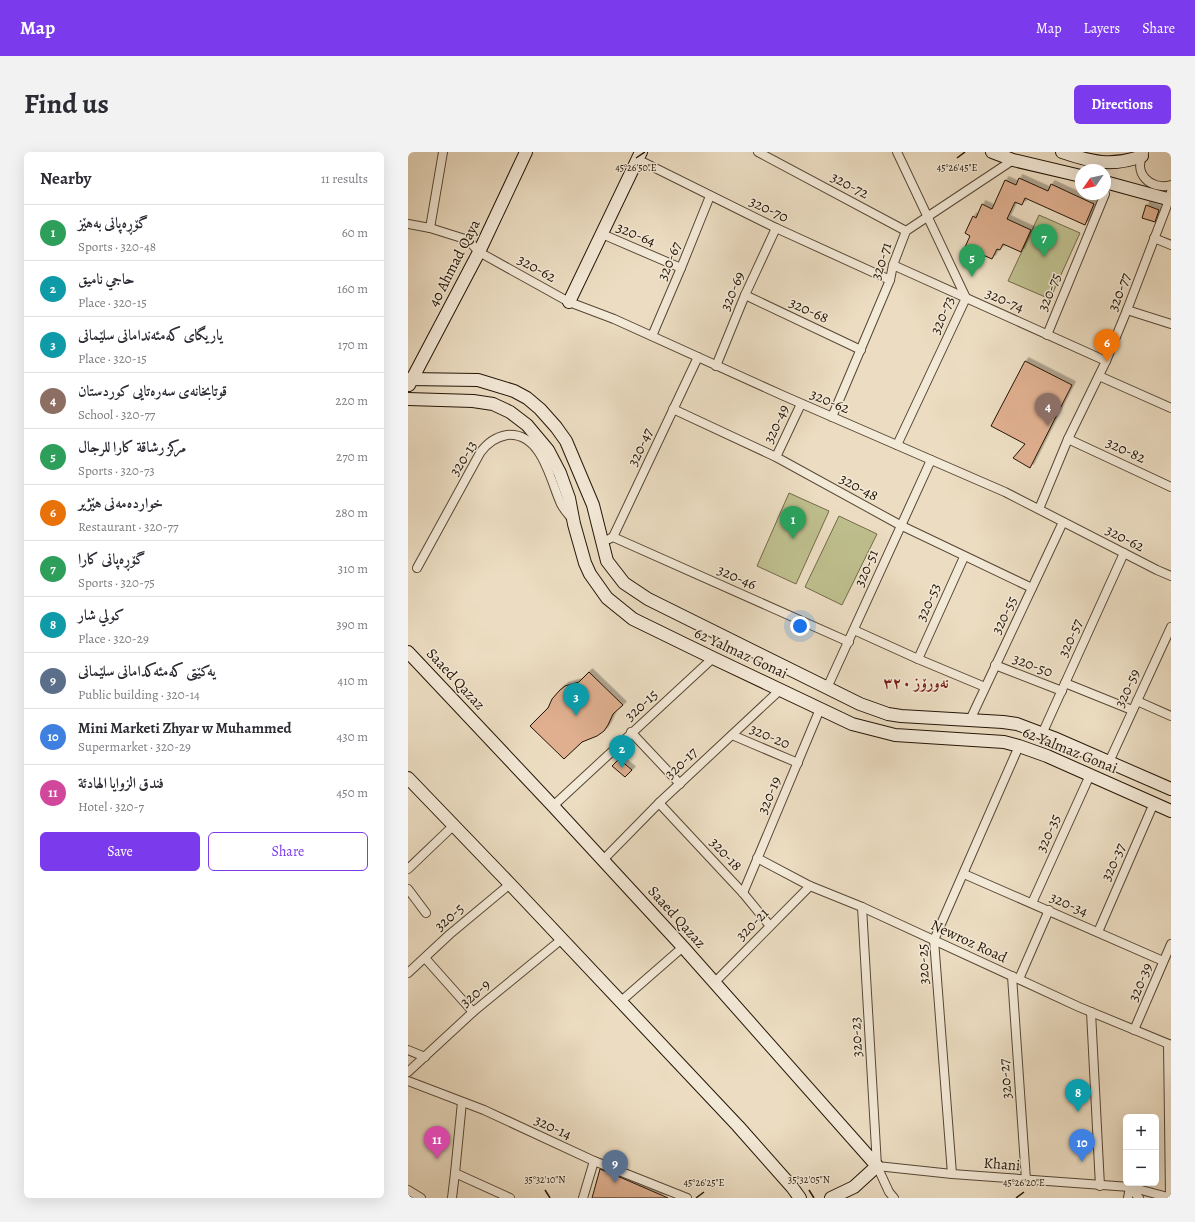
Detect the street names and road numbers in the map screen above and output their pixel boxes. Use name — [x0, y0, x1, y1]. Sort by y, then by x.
street label: 320-72 — [827, 167, 873, 203]
street label: 320-70 — [746, 191, 792, 227]
street label: 40 Ahmad Qaya — [423, 216, 485, 310]
street label: 320-64 — [613, 217, 659, 251]
street label: 320-67 — [652, 238, 686, 283]
street label: 320-71 — [866, 240, 896, 282]
street label: 320-62 — [514, 249, 560, 287]
street label: 320-69 — [715, 268, 749, 314]
street label: 320-77 — [1103, 269, 1136, 314]
street label: 320-75 — [1032, 270, 1066, 314]
street label: 320-74 — [983, 283, 1028, 317]
street label: 320-68 — [786, 292, 832, 328]
street label: 320-73 — [925, 293, 959, 337]
street label: 320-62 — [807, 384, 853, 418]
street label: 320-49 — [758, 401, 794, 447]
street label: 320-47 — [622, 424, 658, 469]
street label: 320-82 — [1103, 432, 1149, 468]
street label: 320-13 — [444, 436, 482, 480]
street label: 320-48 — [836, 468, 882, 506]
street label: 320-62 — [1102, 520, 1148, 556]
street label: 320-51 — [849, 546, 883, 590]
street label: 320-46 — [714, 560, 760, 594]
street label: 320-53 — [911, 580, 945, 624]
street label: 320-55 — [986, 593, 1022, 637]
street label: 320-57 — [1053, 615, 1088, 660]
street label: 62 Yalmaz Gonai — [691, 623, 791, 683]
street label: Saaed Qazaz — [422, 644, 490, 714]
street label: 320-50 — [1010, 648, 1056, 682]
street label: 320-59 — [1109, 665, 1145, 711]
street label: 320-15 — [620, 685, 662, 725]
street label: 320-20 — [747, 719, 793, 753]
street label: 62 Yalmaz Gonai — [1020, 722, 1120, 778]
street label: 320-17 — [660, 742, 702, 783]
street label: 320-19 — [752, 773, 786, 817]
street label: 320-35 — [1031, 811, 1065, 855]
street label: 320-18 — [705, 833, 747, 875]
street label: 320-37 — [1096, 839, 1130, 884]
street label: Saaed Qazaz — [644, 881, 710, 953]
street label: 320-34 — [1047, 887, 1092, 921]
street label: 320-5 — [430, 898, 468, 936]
street label: 320-21 — [731, 903, 773, 945]
street label: Newroz Road — [928, 915, 1011, 968]
street label: 320-25 — [912, 943, 934, 985]
street label: 320-39 — [1123, 959, 1157, 1004]
street label: 320-9 — [456, 974, 495, 1012]
street label: 320-23 — [845, 1016, 867, 1058]
street label: 320-27 — [994, 1057, 1016, 1100]
street label: 320-14 — [531, 1110, 575, 1144]
street label: Khani — [983, 1153, 1021, 1175]

